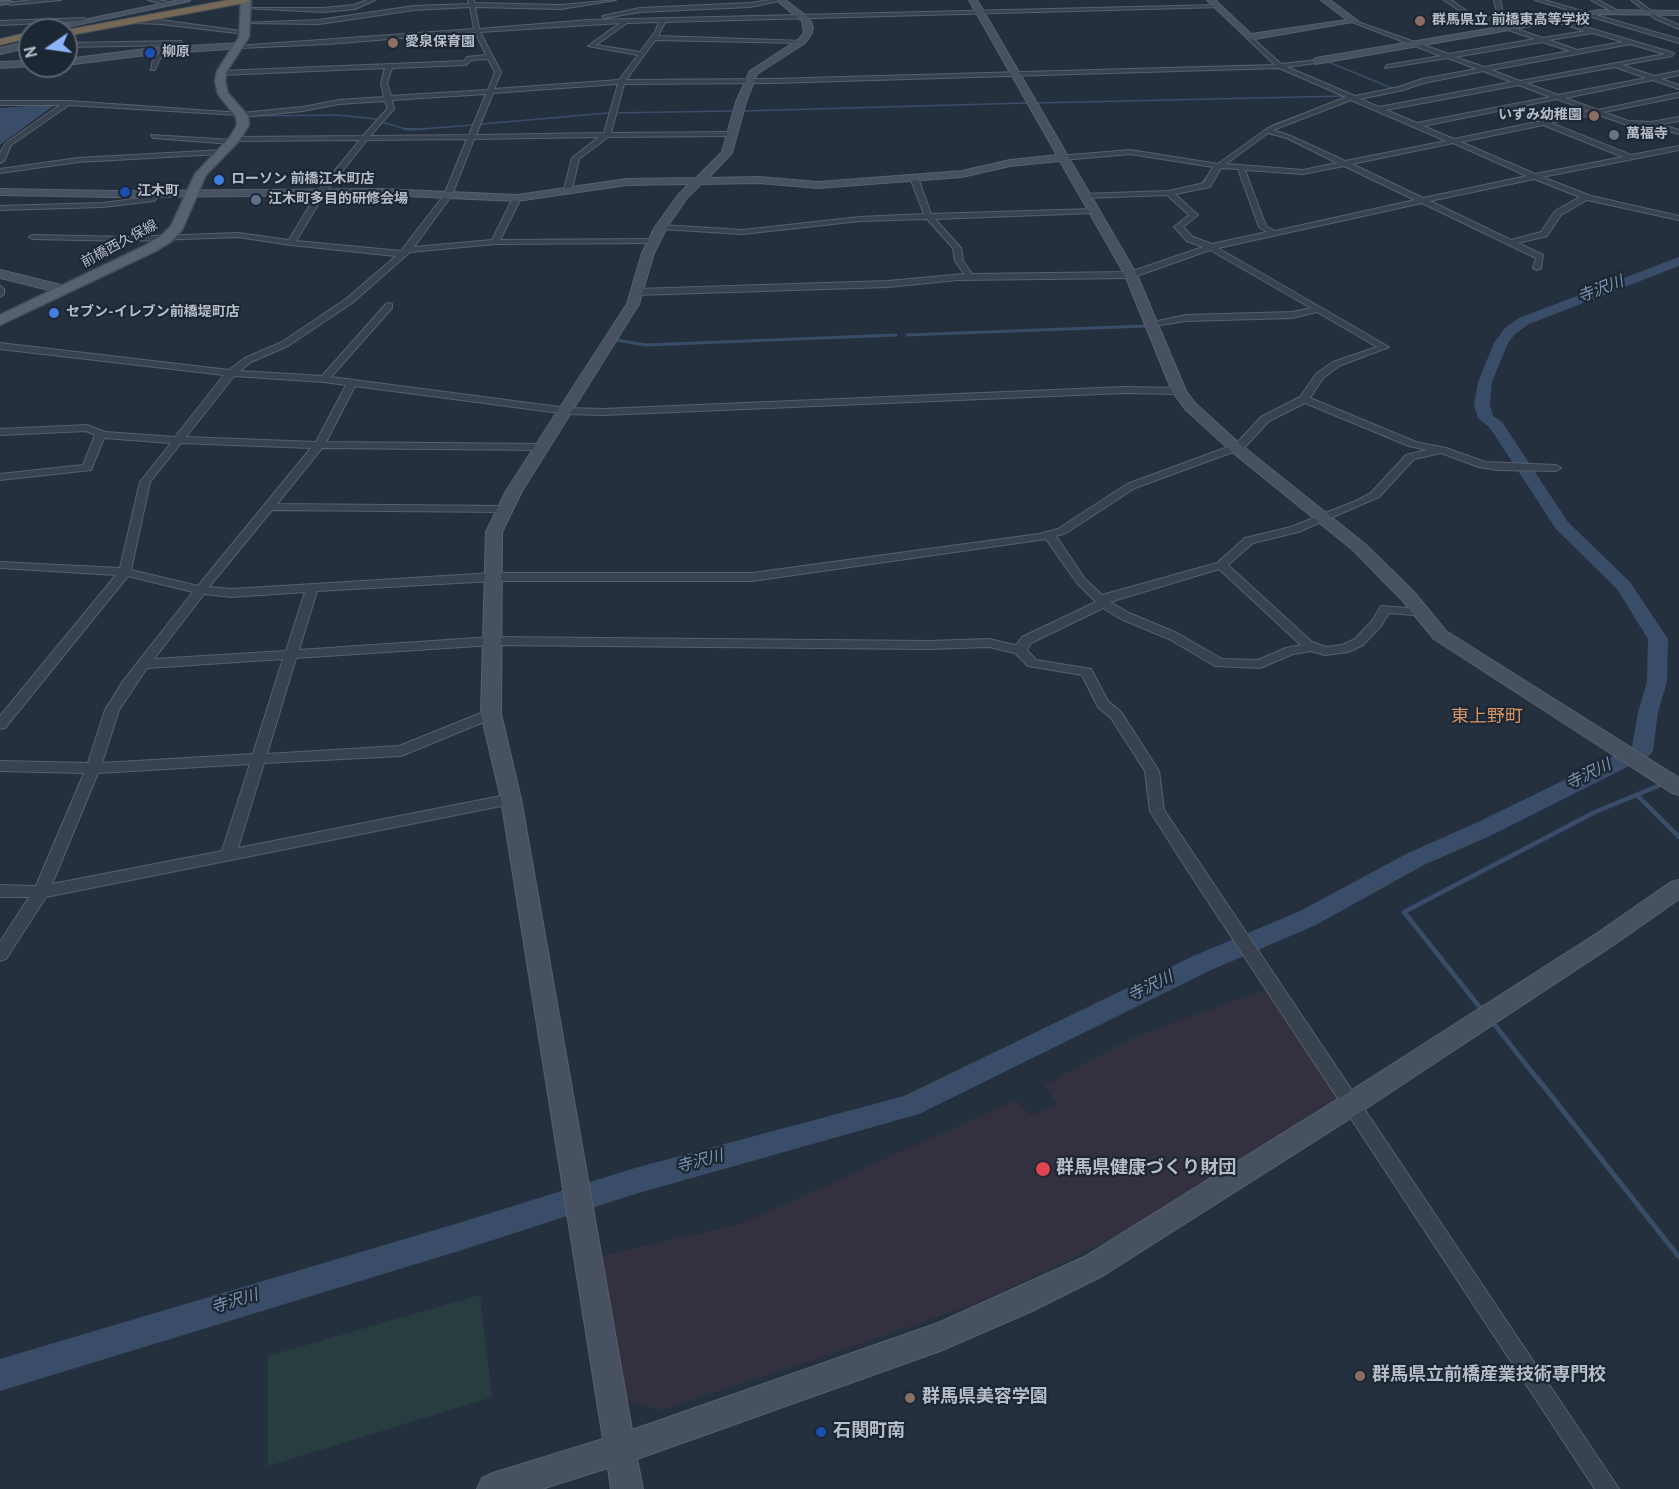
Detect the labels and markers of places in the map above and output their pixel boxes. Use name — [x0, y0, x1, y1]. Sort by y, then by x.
place label: 群馬県立 前橋東高等学校 — [1432, 13, 1589, 29]
marker: 群馬県立 前橋東高等学校 — [1413, 14, 1427, 28]
place label: 愛泉保育園 — [405, 35, 475, 51]
marker: 愛泉保育園 — [386, 36, 400, 50]
place label: 柳原 — [162, 45, 190, 61]
marker: 柳原 — [143, 46, 157, 60]
place label: いずみ幼稚園 — [1498, 108, 1582, 124]
marker: いずみ幼稚園 — [1587, 109, 1601, 123]
place label: 萬福寺 — [1626, 127, 1668, 143]
marker: 萬福寺 — [1607, 128, 1621, 142]
place label: ローソン 前橋江木町店 — [231, 172, 374, 188]
marker: ローソン 前橋江木町店 — [212, 173, 226, 187]
place label: 江木町 — [137, 184, 179, 200]
marker: 江木町 — [118, 185, 132, 199]
place label: 江木町多目的研修会場 — [268, 192, 408, 208]
marker: 江木町多目的研修会場 — [249, 193, 263, 207]
place label: セブン-イレブン前橋堤町店 — [66, 305, 240, 321]
marker: セブン-イレブン前橋堤町店 — [47, 306, 61, 320]
place label: 群馬県健康づくり財団 — [1056, 1158, 1236, 1180]
marker: 群馬県健康づくり財団 — [1034, 1160, 1052, 1178]
place label: 群馬県立前橋産業技術専門校 — [1372, 1365, 1606, 1387]
marker: 群馬県立前橋産業技術専門校 — [1353, 1369, 1367, 1383]
place label: 群馬県美容学園 — [922, 1387, 1048, 1409]
marker: 群馬県美容学園 — [903, 1391, 917, 1405]
place label: 石関町南 — [833, 1421, 905, 1443]
marker: 石関町南 — [814, 1425, 828, 1439]

